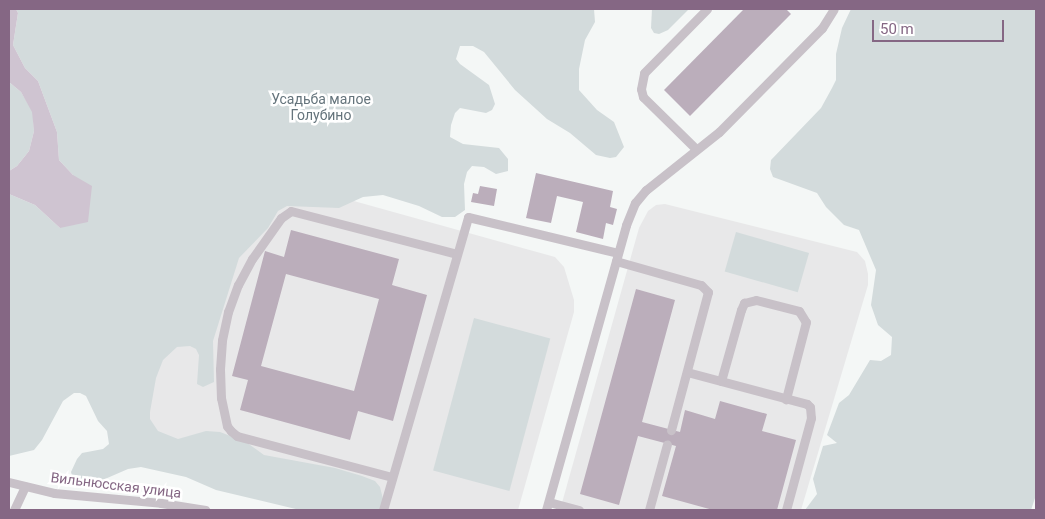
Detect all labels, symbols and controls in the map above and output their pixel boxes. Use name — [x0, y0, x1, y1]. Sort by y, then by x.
scale bar — [875, 10, 1008, 42]
text: 50 m — [880, 20, 914, 38]
park label: Усадьба малое Голубино — [271, 91, 371, 124]
street label: Вильнюсская улица — [50, 469, 182, 501]

